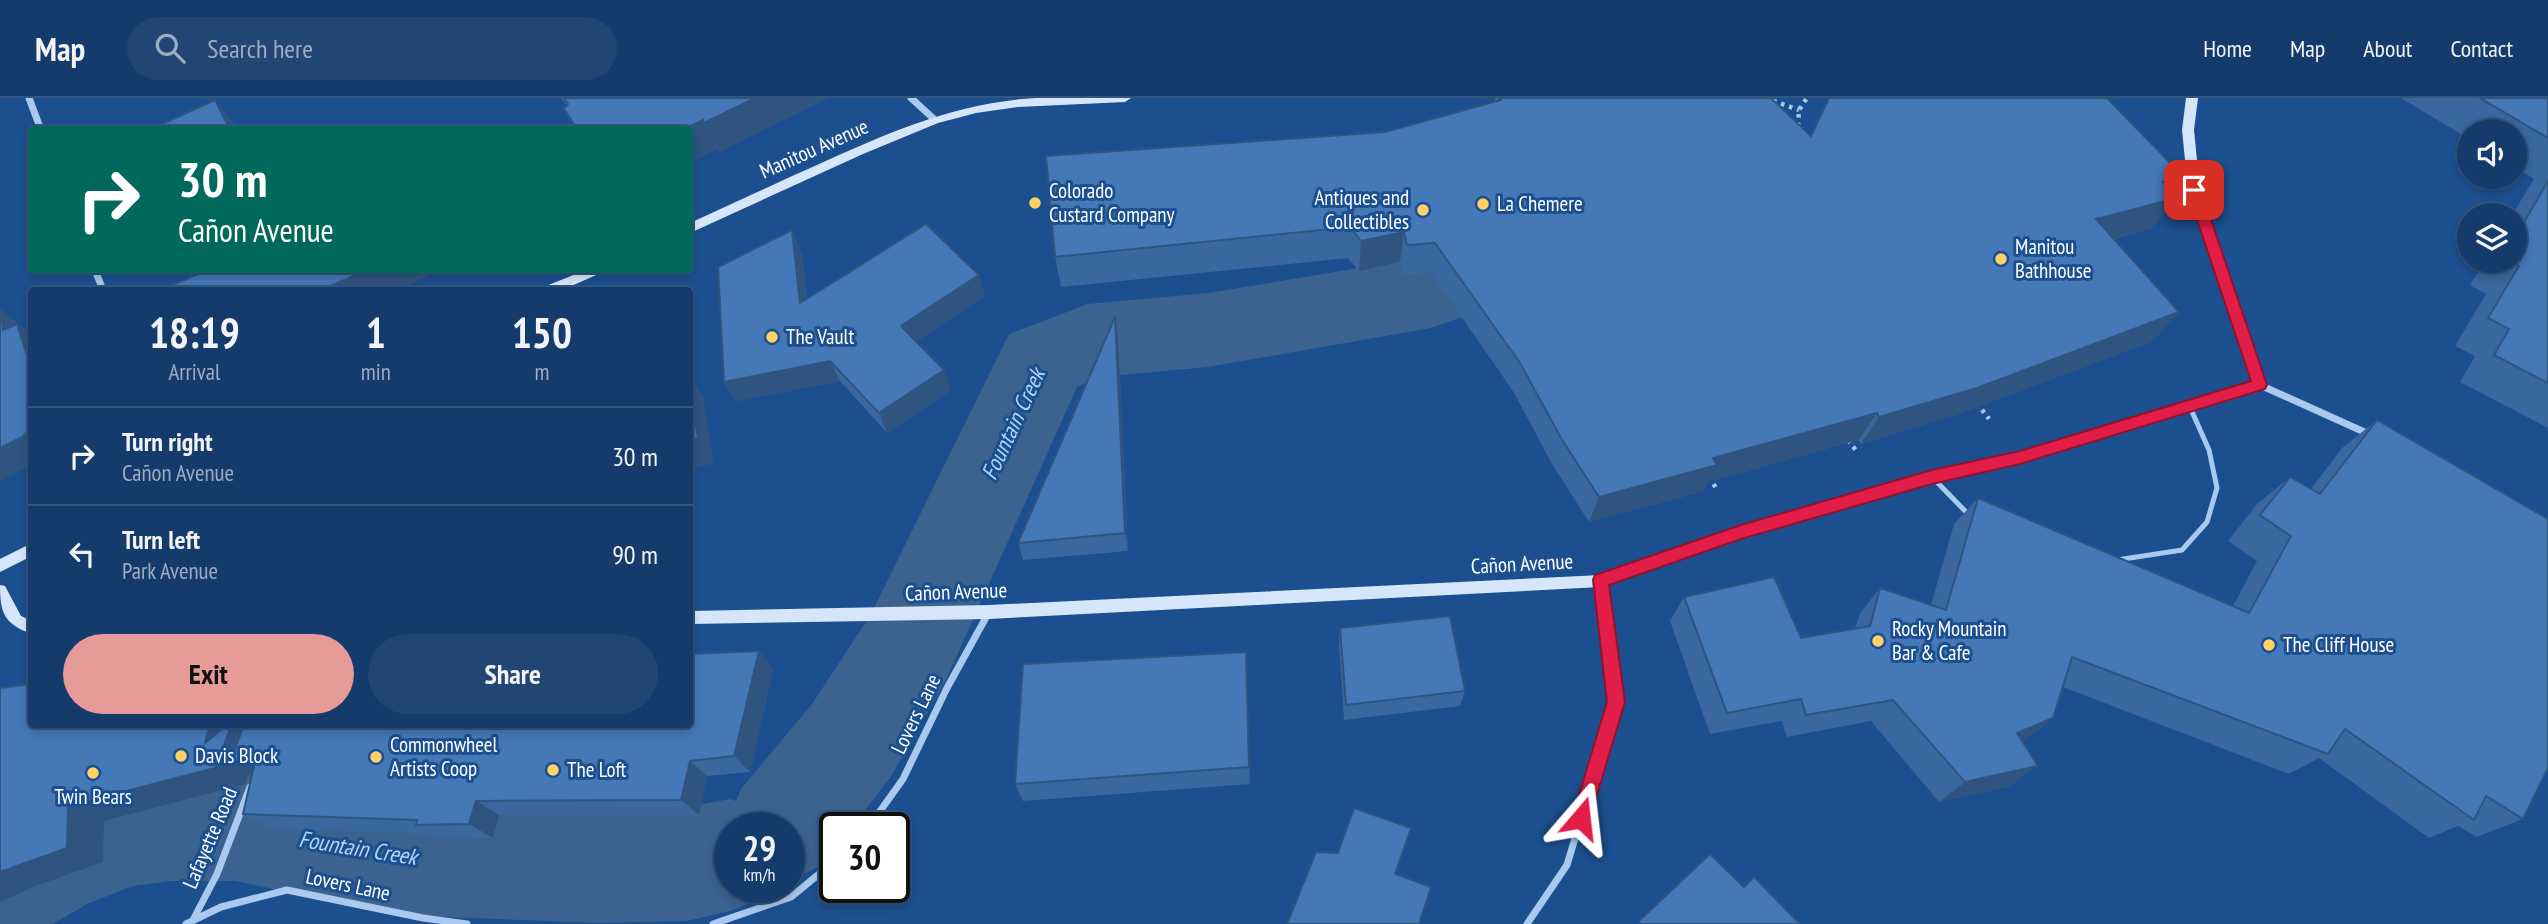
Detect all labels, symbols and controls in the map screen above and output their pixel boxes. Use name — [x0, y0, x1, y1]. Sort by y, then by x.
search box — [127, 17, 617, 80]
text: Map — [35, 27, 85, 70]
icon: search — [151, 29, 189, 67]
text: Search here — [207, 32, 313, 65]
text: Home — [2203, 33, 2252, 64]
text: Map — [2290, 33, 2325, 64]
text: About — [2363, 33, 2412, 64]
text: Contact — [2450, 33, 2513, 64]
street label: Manitou Avenue — [755, 113, 872, 185]
map controls — [2457, 119, 2527, 273]
button: sound — [2457, 119, 2527, 189]
text: 30 m — [178, 147, 267, 211]
icon: right — [63, 154, 154, 245]
pin — [2164, 160, 2224, 220]
icon: arrive — [2175, 171, 2213, 209]
place label: Colorado Custard Company — [1049, 177, 1175, 228]
place label: Antiques and Collectibles — [1314, 184, 1409, 235]
place label: La Chemere — [1497, 190, 1583, 217]
marker: Colorado Custard Company — [1027, 195, 1043, 211]
marker: La Chemere — [1475, 196, 1491, 212]
marker: Antiques and Collectibles — [1415, 202, 1431, 218]
button: layers — [2457, 203, 2527, 273]
text: Cañon Avenue — [178, 209, 334, 251]
place label: Manitou Bathhouse — [2015, 233, 2092, 284]
marker: Manitou Bathhouse — [1993, 251, 2009, 267]
text: 18:19 — [149, 305, 240, 360]
text: 1 — [366, 305, 386, 360]
text: 150 — [512, 305, 572, 360]
place label: The Vault — [786, 323, 855, 350]
marker: The Vault — [764, 329, 780, 345]
text: Arrival — [168, 357, 220, 386]
text: min — [361, 357, 391, 386]
text: m — [534, 357, 549, 386]
water label: Fountain Creek — [974, 361, 1052, 484]
text: Turn right — [122, 425, 213, 458]
icon: right — [63, 437, 101, 475]
text: 30 m — [612, 440, 658, 473]
text: Cañon Avenue — [122, 458, 234, 487]
text: Turn left — [122, 523, 200, 556]
icon: left — [63, 535, 101, 573]
text: 90 m — [612, 538, 658, 571]
street label: Cañon Avenue — [1470, 547, 1574, 580]
text: Park Avenue — [122, 556, 218, 585]
street label: Cañon Avenue — [904, 576, 1008, 607]
place label: Rocky Mountain Bar & Cafe — [1892, 615, 2006, 666]
place label: The Cliff House — [2283, 631, 2394, 658]
marker: Rocky Mountain Bar & Cafe — [1870, 633, 1886, 649]
button: Exit — [63, 634, 354, 714]
button: Share — [368, 634, 658, 714]
marker: The Cliff House — [2261, 637, 2277, 653]
street label: Lovers Lane — [885, 669, 946, 758]
place label: Commonwheel Artists Coop — [390, 731, 498, 782]
place label: Davis Block — [195, 742, 278, 769]
marker: Davis Block — [173, 748, 189, 764]
marker: Commonwheel Artists Coop — [368, 749, 384, 765]
place label: The Loft — [567, 756, 627, 783]
marker: The Loft — [545, 762, 561, 778]
marker: Twin Bears — [85, 765, 101, 781]
position arrow — [1544, 781, 1618, 855]
place label: Twin Bears — [54, 783, 132, 810]
street label: Lafayette Road — [176, 783, 243, 893]
speed limit sign: 30 — [819, 812, 910, 903]
water label: Fountain Creek — [297, 824, 422, 872]
text: 29 — [743, 825, 776, 871]
street label: Lovers Lane — [303, 862, 393, 907]
text: km/h — [744, 863, 775, 886]

